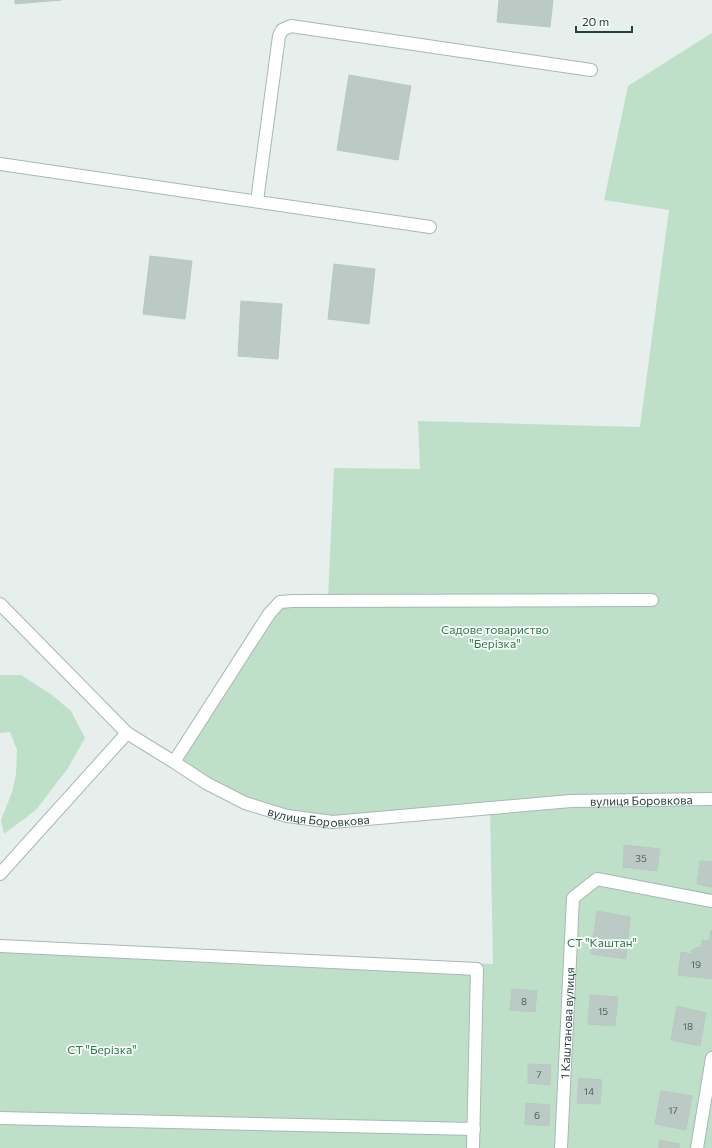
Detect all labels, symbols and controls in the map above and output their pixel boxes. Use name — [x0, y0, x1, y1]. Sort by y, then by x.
scale bar — [576, 8, 632, 34]
text: 20 m — [582, 14, 609, 28]
park label: Садове товариство "Берізка" — [441, 622, 549, 650]
street label: вулиця Боровкова — [590, 792, 693, 808]
street label: вулиця Боровкова — [266, 803, 370, 829]
house number: 35 — [635, 852, 647, 864]
park label: СТ "Каштан" — [567, 935, 637, 949]
house number: 19 — [691, 958, 701, 970]
street label: 1 Каштанова вулиця — [557, 967, 577, 1079]
house number: 8 — [521, 995, 527, 1007]
house number: 15 — [598, 1005, 608, 1017]
house number: 18 — [683, 1020, 693, 1032]
park label: СТ "Берізка" — [67, 1042, 137, 1056]
house number: 7 — [536, 1068, 542, 1080]
house number: 14 — [584, 1085, 594, 1097]
house number: 17 — [668, 1104, 678, 1116]
house number: 6 — [534, 1109, 540, 1121]

